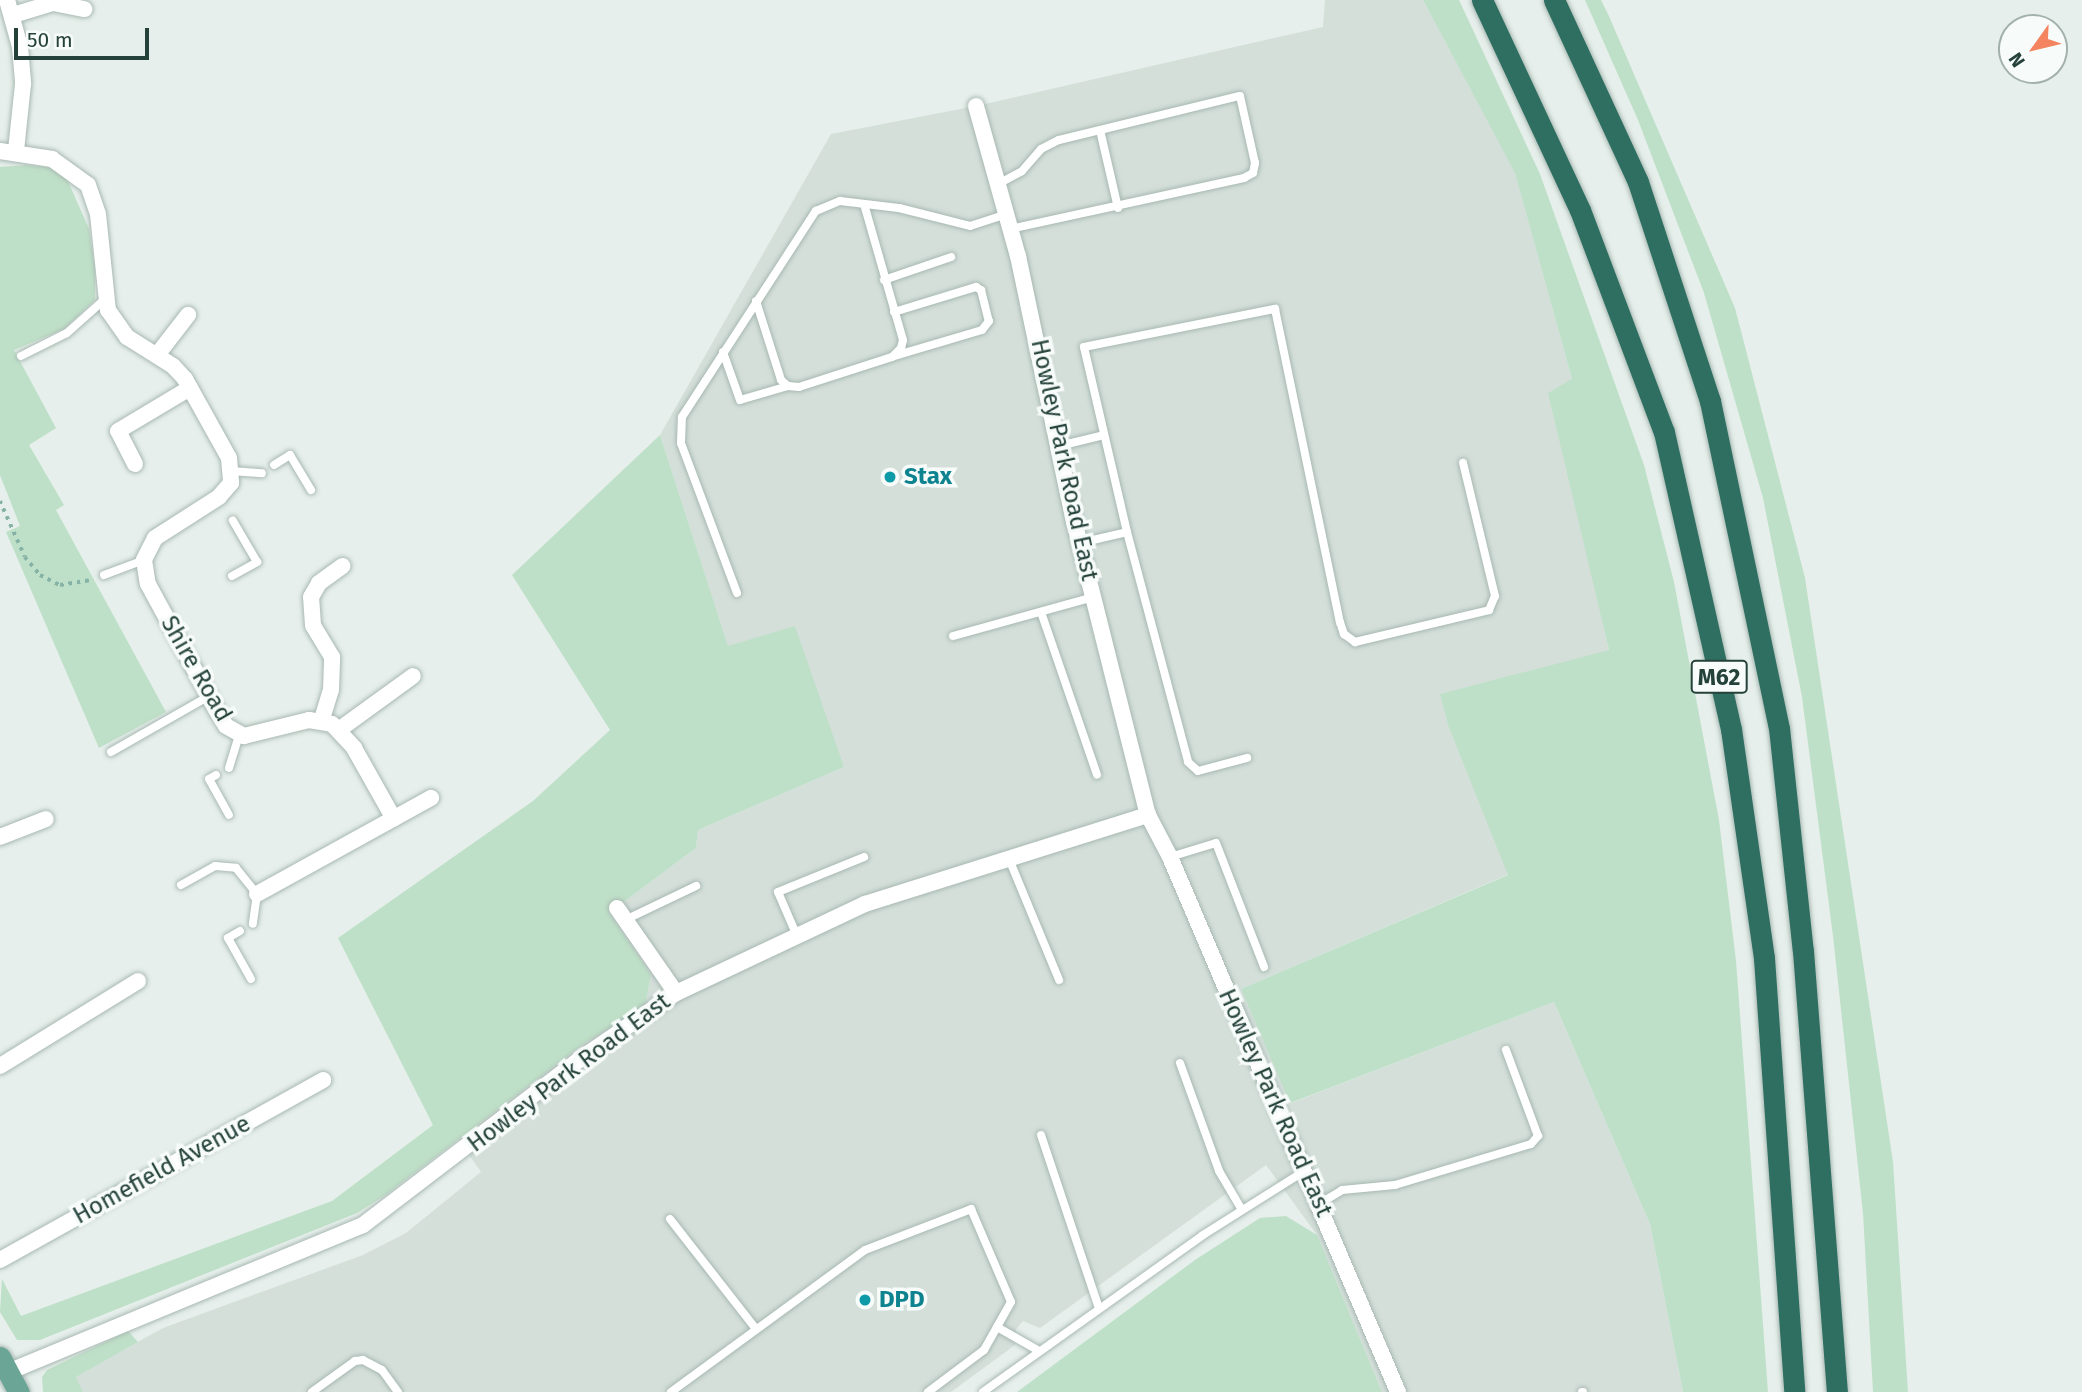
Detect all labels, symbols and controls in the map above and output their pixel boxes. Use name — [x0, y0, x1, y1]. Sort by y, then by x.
scale bar — [18, 14, 152, 58]
north arrow — [1998, 14, 2068, 84]
text: 50 m — [27, 27, 73, 53]
text: N — [2004, 48, 2030, 72]
street label: Howley Park Road East — [1024, 337, 1104, 583]
place label: Stax — [904, 463, 952, 491]
marker: Stax — [882, 469, 898, 485]
street label: Shire Road — [154, 611, 238, 727]
road number: M62 — [1689, 657, 1749, 696]
street label: Howley Park Road East — [1212, 985, 1338, 1221]
street label: Howley Park Road East — [462, 987, 676, 1159]
street label: Homefield Avenue — [68, 1109, 256, 1231]
place label: DPD — [879, 1286, 925, 1314]
marker: DPD — [857, 1292, 873, 1308]

